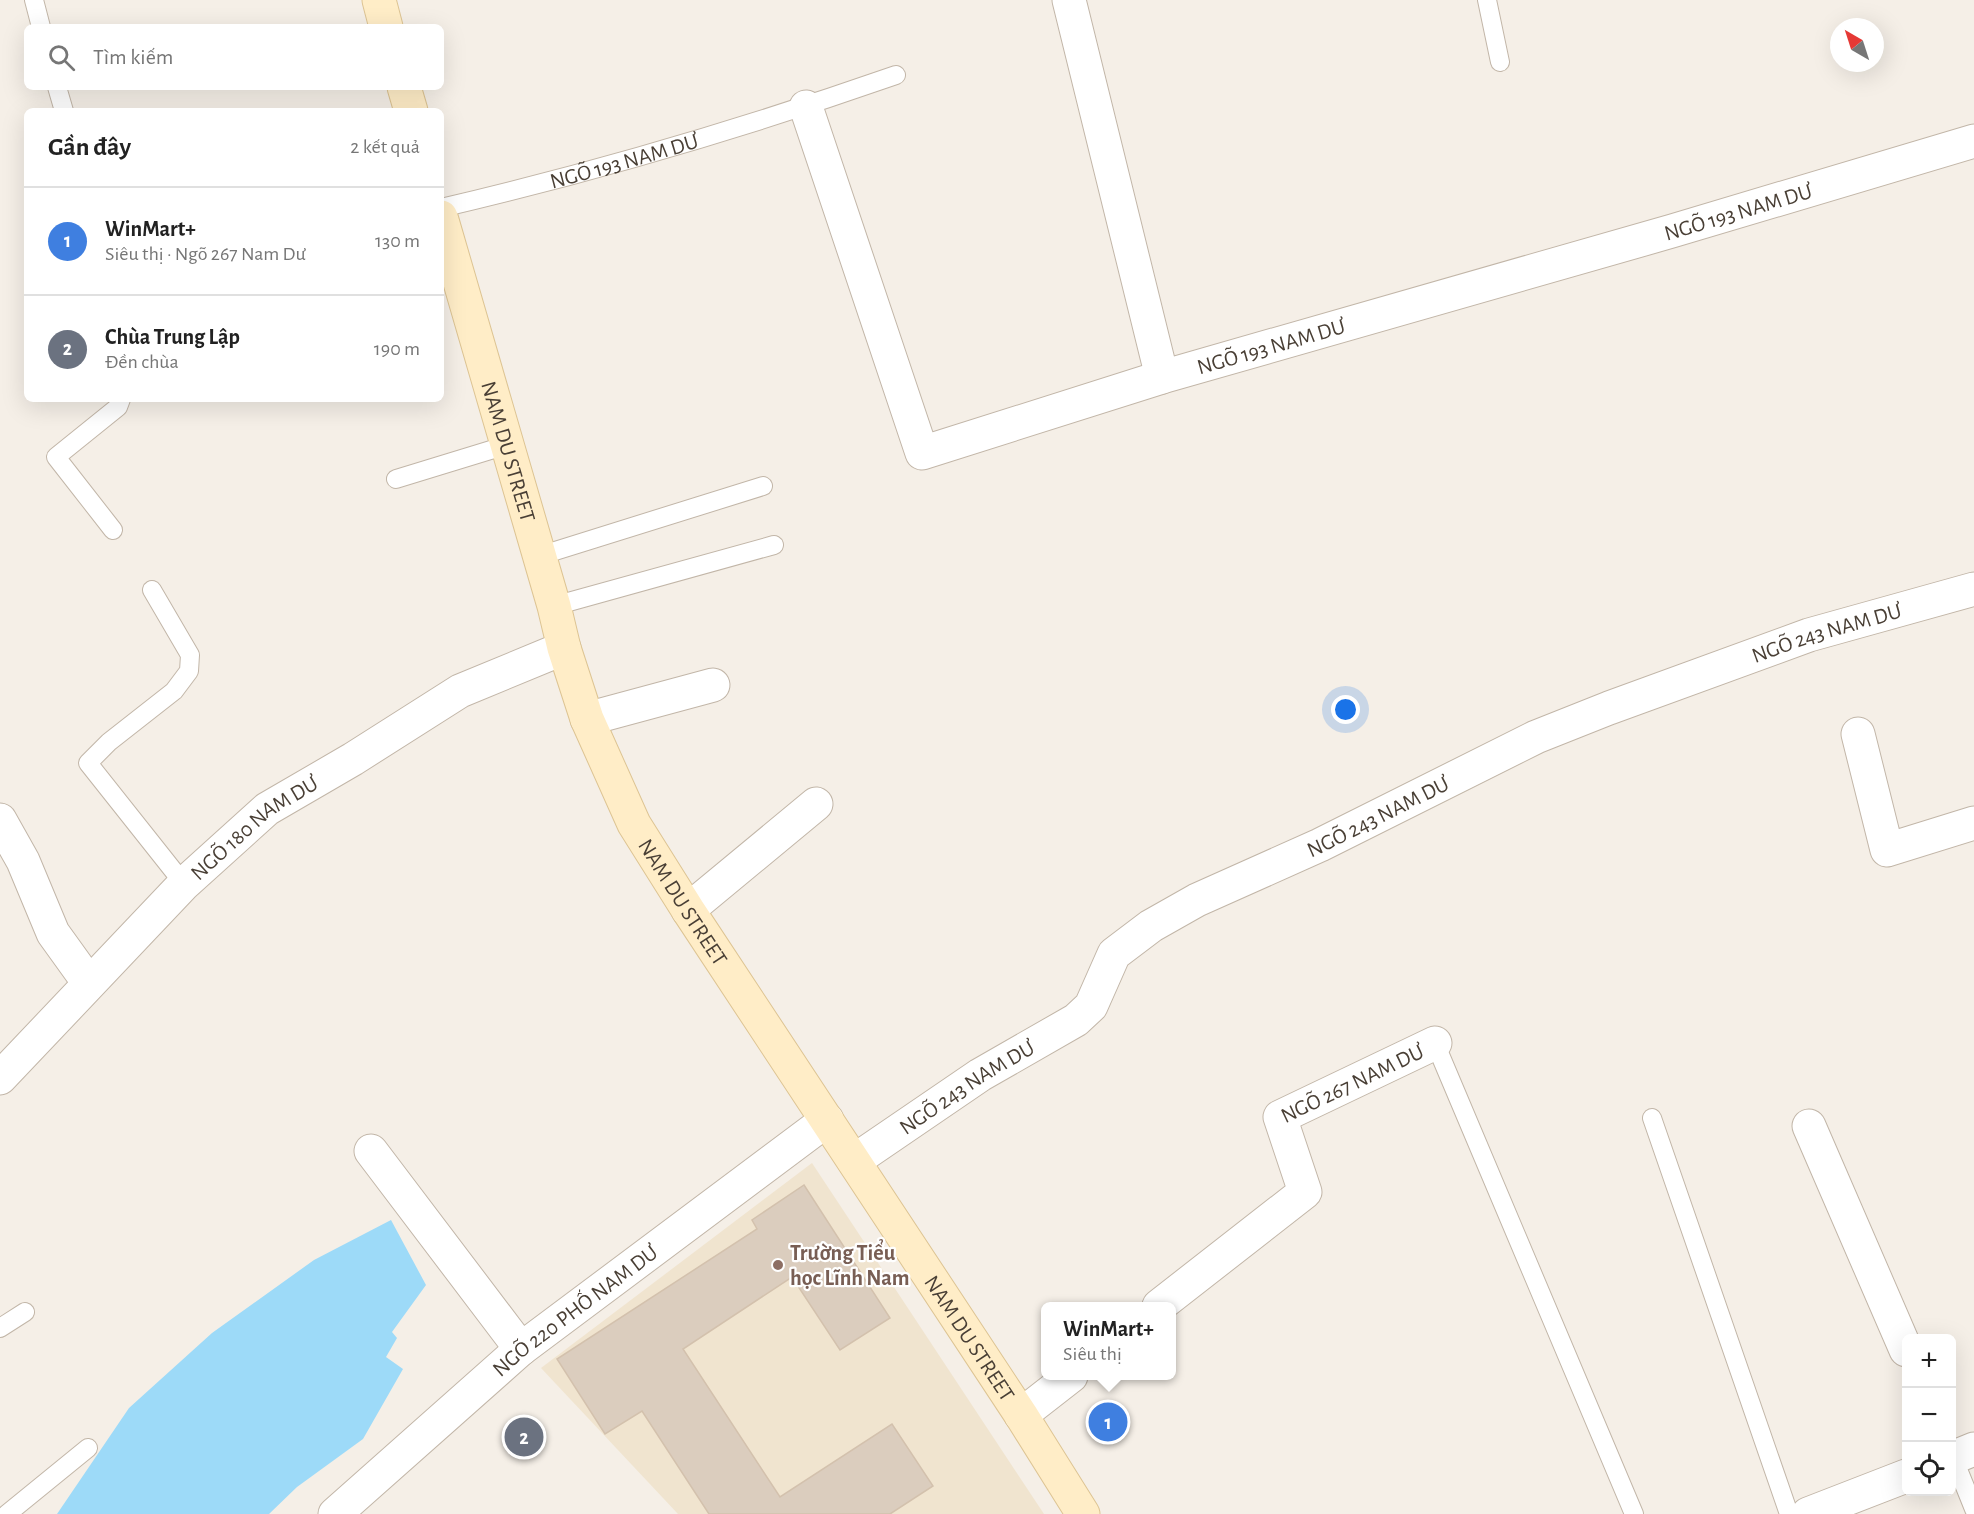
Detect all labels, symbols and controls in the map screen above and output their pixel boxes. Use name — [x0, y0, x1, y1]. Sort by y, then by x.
north arrow — [1830, 18, 1884, 72]
search box — [24, 24, 444, 90]
icon: search — [45, 41, 78, 74]
text: Tìm kiếm — [93, 46, 173, 68]
street label: NGÕ 193 NAM DƯ — [548, 130, 702, 193]
text: Gần đây — [48, 134, 131, 160]
text: 2 kết quả — [350, 137, 420, 157]
street label: NGÕ 193 NAM DƯ — [1662, 180, 1816, 245]
text: WinMart+ — [105, 218, 196, 240]
text: 1 — [64, 231, 71, 251]
text: 130 m — [375, 231, 420, 251]
text: Siêu thị · Ngõ 267 Nam Dư — [105, 244, 306, 264]
street label: NGÕ 193 NAM DƯ — [1195, 315, 1349, 378]
text: Chùa Trung Lập — [105, 326, 240, 348]
text: 2 — [63, 339, 72, 359]
text: 190 m — [374, 339, 420, 359]
text: Đền chùa — [105, 352, 179, 372]
street label: NAM DU STREET — [477, 379, 539, 525]
street label: NGÕ 243 NAM DƯ — [1749, 599, 1905, 667]
your location — [1331, 695, 1360, 724]
street label: NGÕ 180 NAM DƯ — [187, 771, 323, 884]
street label: NGÕ 243 NAM DƯ — [1304, 772, 1454, 861]
street label: NAM DU STREET — [634, 835, 731, 970]
street label: NGÕ 243 NAM DƯ — [896, 1036, 1039, 1139]
street label: NGÕ 267 NAM DƯ — [1277, 1040, 1428, 1127]
place label: Trường Tiểu học Lĩnh Nam — [790, 1238, 909, 1289]
street label: NGÕ 220 PHỐ NAM DƯ — [489, 1240, 663, 1381]
marker: Trường Tiểu học Lĩnh Nam — [771, 1258, 785, 1272]
street label: NAM DU STREET — [920, 1272, 1019, 1405]
popup — [1041, 1302, 1176, 1380]
text: WinMart+ — [1063, 1318, 1154, 1340]
map controls — [1902, 1334, 1956, 1496]
button: + — [1902, 1334, 1956, 1388]
text: Siêu thị — [1063, 1344, 1122, 1364]
button: − — [1902, 1388, 1956, 1442]
pin: 1 — [1088, 1400, 1128, 1444]
pin: 2 — [504, 1414, 544, 1460]
button: locate — [1902, 1442, 1956, 1496]

